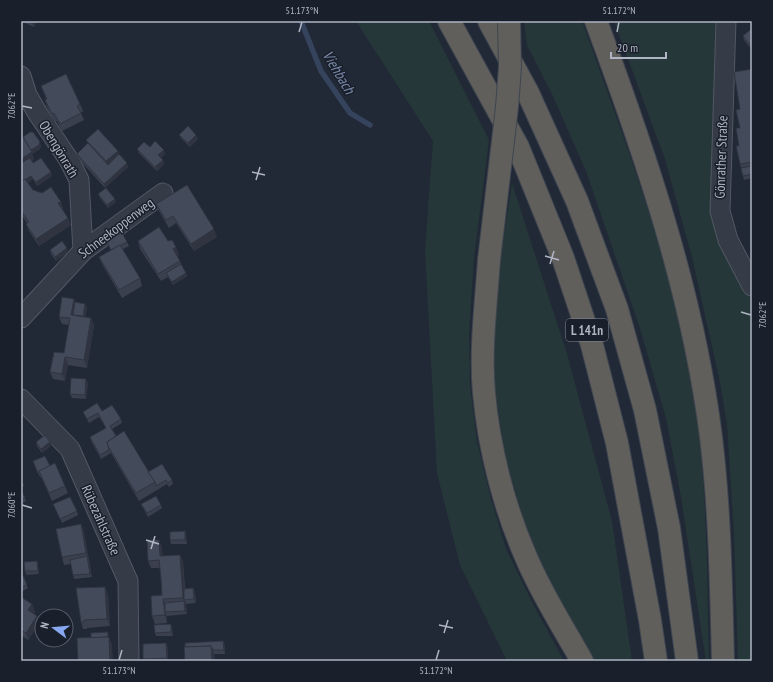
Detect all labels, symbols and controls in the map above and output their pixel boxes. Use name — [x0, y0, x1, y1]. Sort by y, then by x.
text: 51.173°N — [285, 4, 319, 17]
text: 51.172°N — [602, 4, 636, 17]
scale bar — [611, 34, 666, 60]
text: 20 m — [617, 40, 638, 55]
water label: Viehbach — [319, 47, 360, 98]
text: 7.062°E — [5, 93, 18, 119]
street label: Gönrather Straße — [711, 115, 731, 199]
street label: Obengönrath — [35, 117, 83, 181]
street label: Schneekoppenweg — [75, 194, 157, 262]
text: 7.062°E — [756, 302, 769, 328]
road number: L 141n — [566, 319, 608, 341]
street label: Rübezahlstraße — [77, 482, 125, 558]
text: 7.060°E — [5, 492, 18, 518]
north arrow — [34, 608, 74, 648]
text: N — [37, 620, 52, 630]
text: 51.173°N — [102, 664, 136, 677]
text: 51.172°N — [419, 664, 453, 677]

